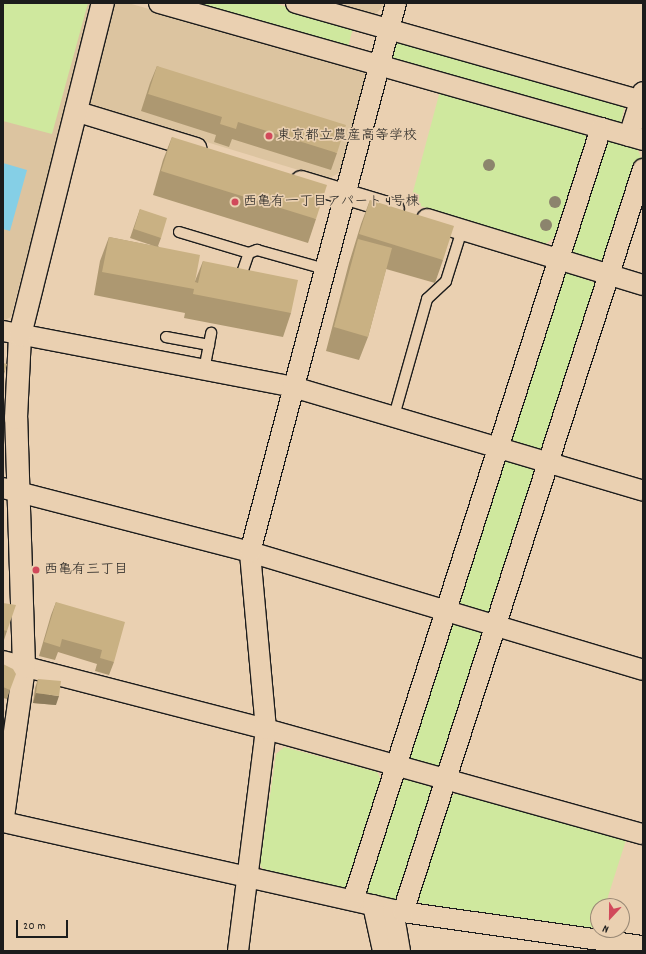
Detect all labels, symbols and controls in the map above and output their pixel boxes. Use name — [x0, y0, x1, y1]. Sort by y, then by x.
place label: 東京都立農産高等学校 — [277, 128, 417, 144]
marker: 東京都立農産高等学校 — [264, 131, 274, 141]
place label: 西亀有一丁目アパート 4号棟 — [243, 194, 420, 210]
marker: 西亀有一丁目アパート 4号棟 — [230, 197, 240, 207]
place label: 西亀有三丁目 — [44, 562, 128, 578]
marker: 西亀有三丁目 — [31, 565, 41, 575]
north arrow — [590, 898, 630, 938]
scale bar — [18, 912, 70, 938]
text: 20 m — [23, 918, 46, 935]
text: N — [600, 920, 611, 937]

